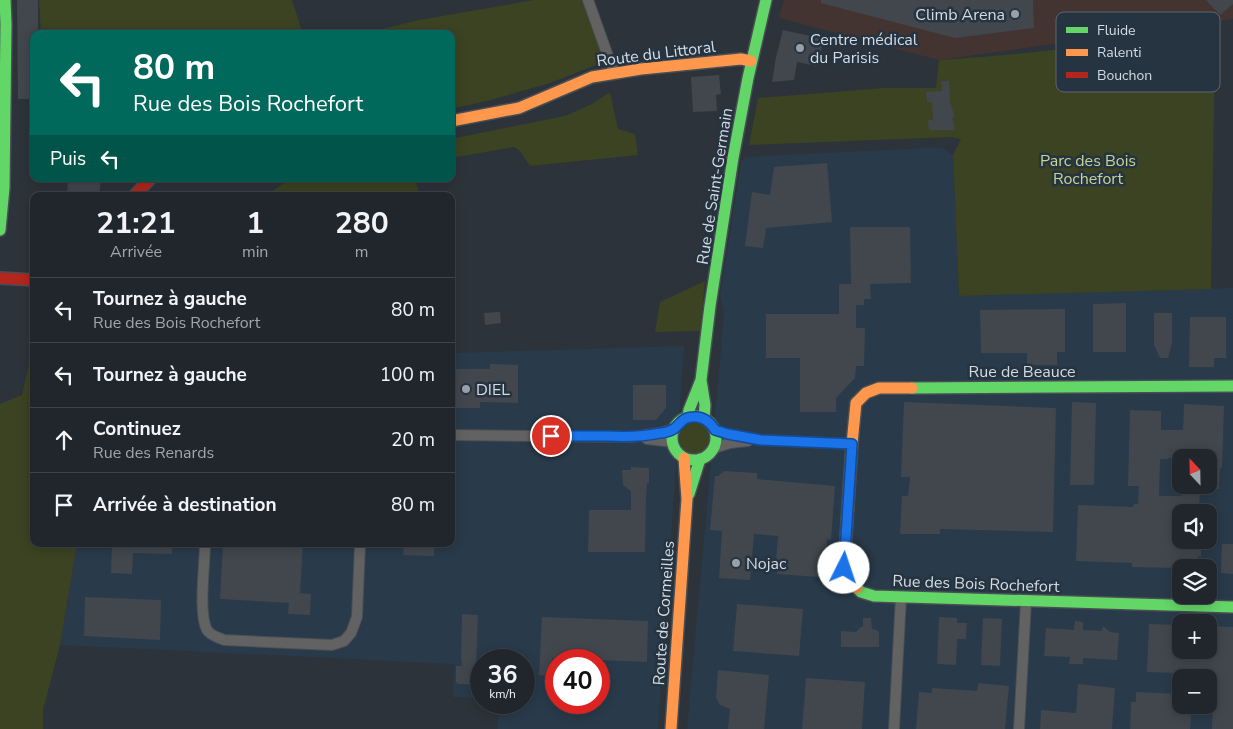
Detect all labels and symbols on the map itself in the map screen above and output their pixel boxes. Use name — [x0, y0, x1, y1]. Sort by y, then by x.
place label: Climb Arena — [915, 4, 1005, 26]
marker: Climb Arena — [1009, 8, 1021, 20]
legend — [1056, 12, 1220, 92]
text: Fluide — [1097, 21, 1136, 40]
place label: Centre médical du Parisis — [810, 29, 918, 69]
street label: Route du Littoral — [595, 36, 717, 72]
marker: Centre médical du Parisis — [794, 42, 806, 54]
text: Ralenti — [1097, 43, 1141, 62]
text: Bouchon — [1097, 66, 1152, 85]
street label: Rue de Saint-Germain — [692, 106, 738, 266]
park label: Parc des Bois Rochefort — [1040, 150, 1136, 190]
street label: Rue de Beauce — [969, 361, 1075, 383]
place label: DIEL — [476, 379, 510, 401]
marker: DIEL — [460, 383, 472, 395]
pin — [530, 415, 572, 457]
north arrow — [1172, 449, 1218, 494]
street label: Route de Cormeilles — [648, 540, 680, 686]
position arrow — [817, 541, 869, 593]
place label: Nojac — [746, 553, 787, 575]
marker: Nojac — [730, 557, 742, 569]
street label: Rue des Bois Rochefort — [892, 570, 1060, 598]
speed limit sign: 40 — [545, 649, 610, 714]

